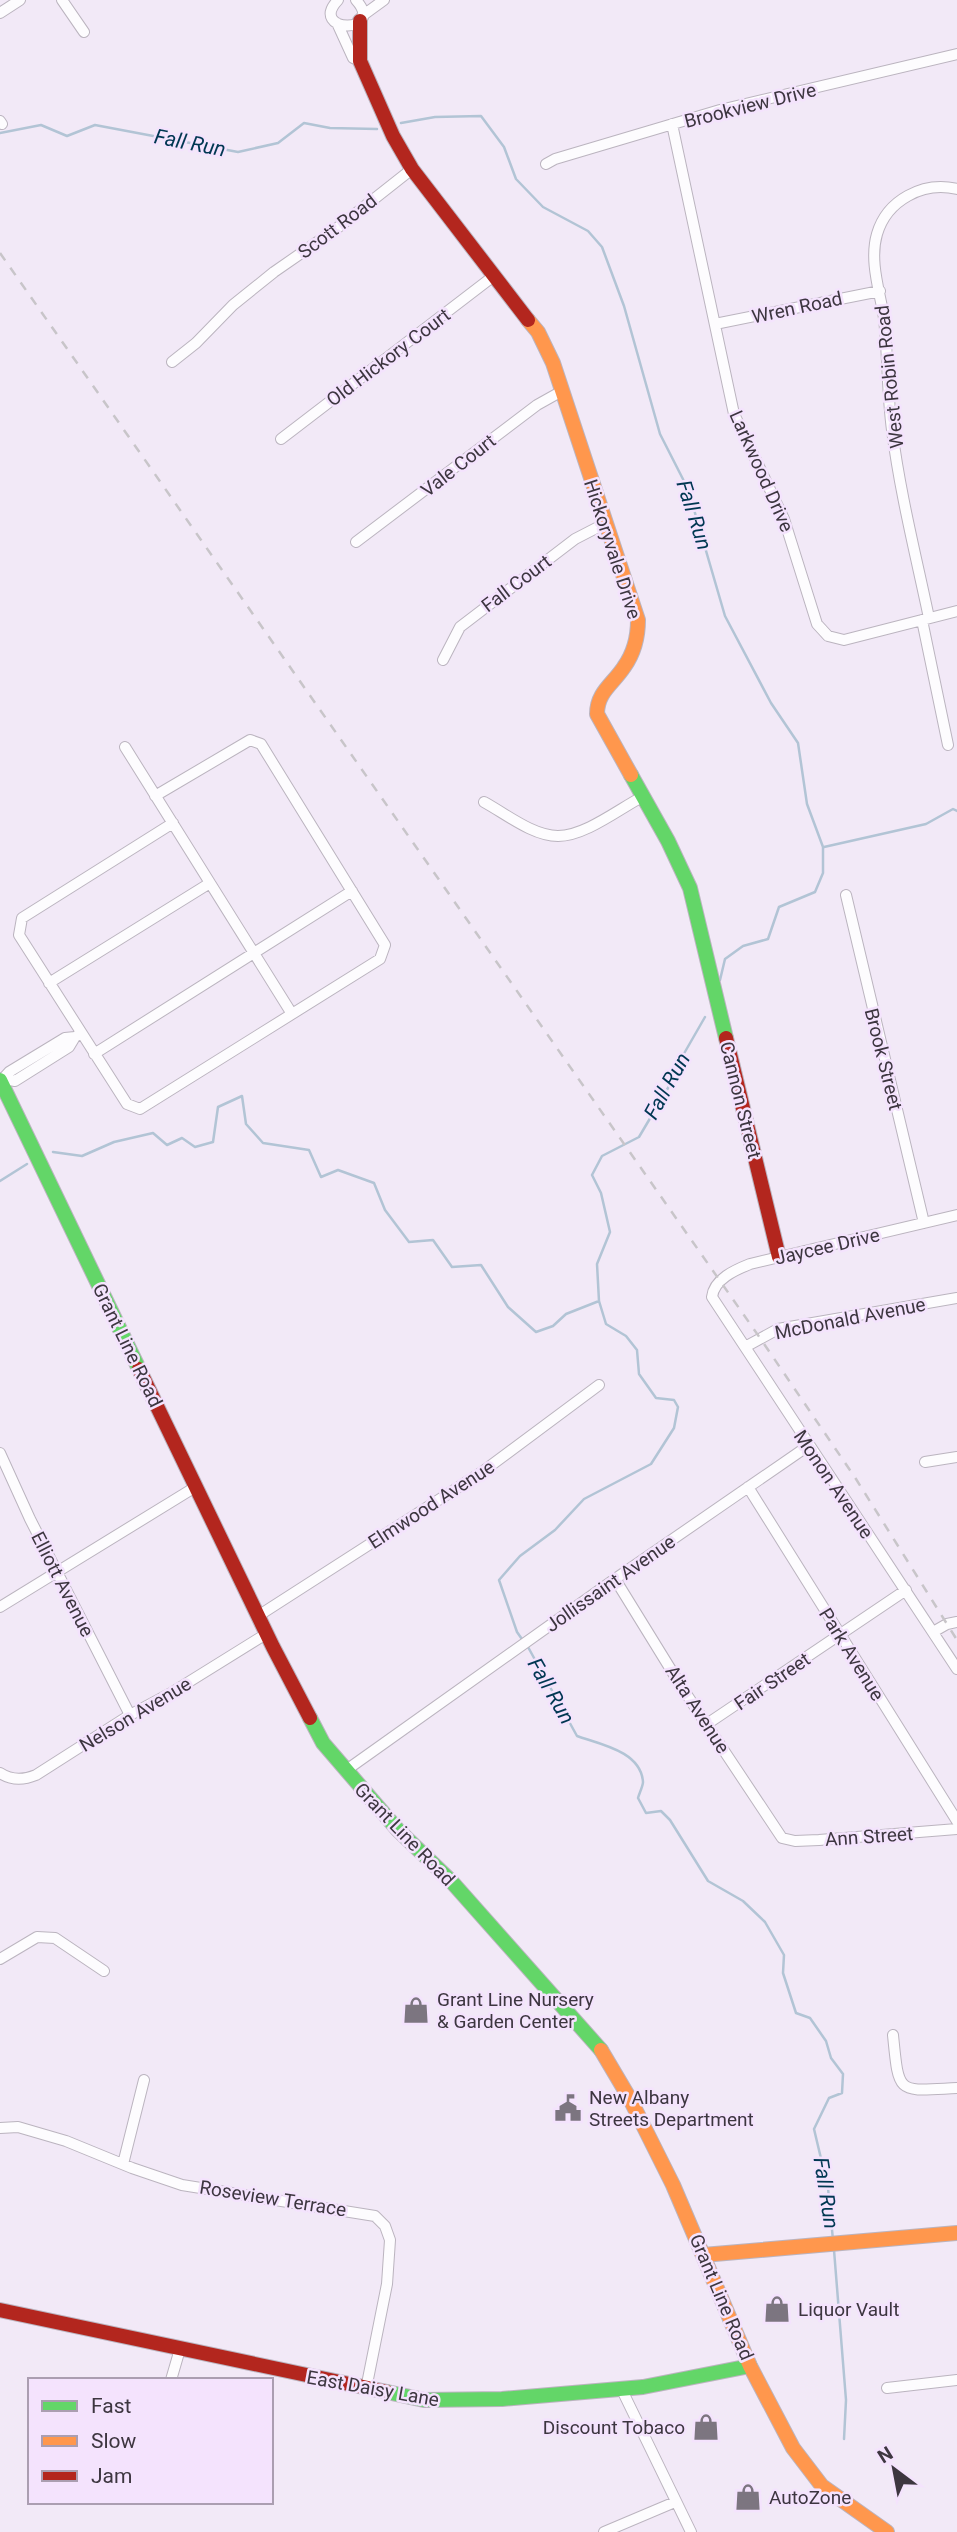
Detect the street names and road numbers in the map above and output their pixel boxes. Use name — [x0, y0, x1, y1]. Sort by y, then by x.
street label: Brookview Drive — [682, 78, 818, 133]
street label: Scott Road — [293, 189, 381, 264]
street label: Wren Road — [750, 287, 844, 328]
street label: Old Hickory Court — [322, 303, 455, 411]
street label: West Robin Road — [871, 304, 908, 450]
street label: Larkwood Drive — [724, 407, 799, 536]
street label: Vale Court — [416, 429, 500, 502]
street label: Hickoryvale Drive — [579, 476, 646, 622]
street label: Fall Court — [477, 550, 556, 617]
street label: Brook Street — [860, 1006, 907, 1112]
street label: Cannon Street — [715, 1039, 766, 1161]
street label: Jaycee Drive — [772, 1223, 882, 1270]
street label: Grant Line Road — [88, 1280, 167, 1411]
street label: McDonald Avenue — [773, 1293, 927, 1344]
street label: Monon Avenue — [789, 1426, 878, 1543]
street label: Elmwood Avenue — [364, 1455, 499, 1554]
street label: Elliott Avenue — [26, 1528, 99, 1641]
street label: Jollissaint Avenue — [541, 1530, 680, 1637]
street label: Park Avenue — [814, 1604, 889, 1705]
street label: Fair Street — [730, 1648, 815, 1715]
street label: Alta Avenue — [661, 1661, 735, 1758]
street label: Nelson Avenue — [75, 1672, 195, 1757]
street label: Grant Line Road — [350, 1778, 460, 1891]
street label: Ann Street — [824, 1822, 914, 1851]
street label: Roseview Terrace — [198, 2176, 348, 2221]
street label: Grant Line Road — [685, 2231, 758, 2364]
street label: East Daisy Lane — [305, 2366, 441, 2411]

